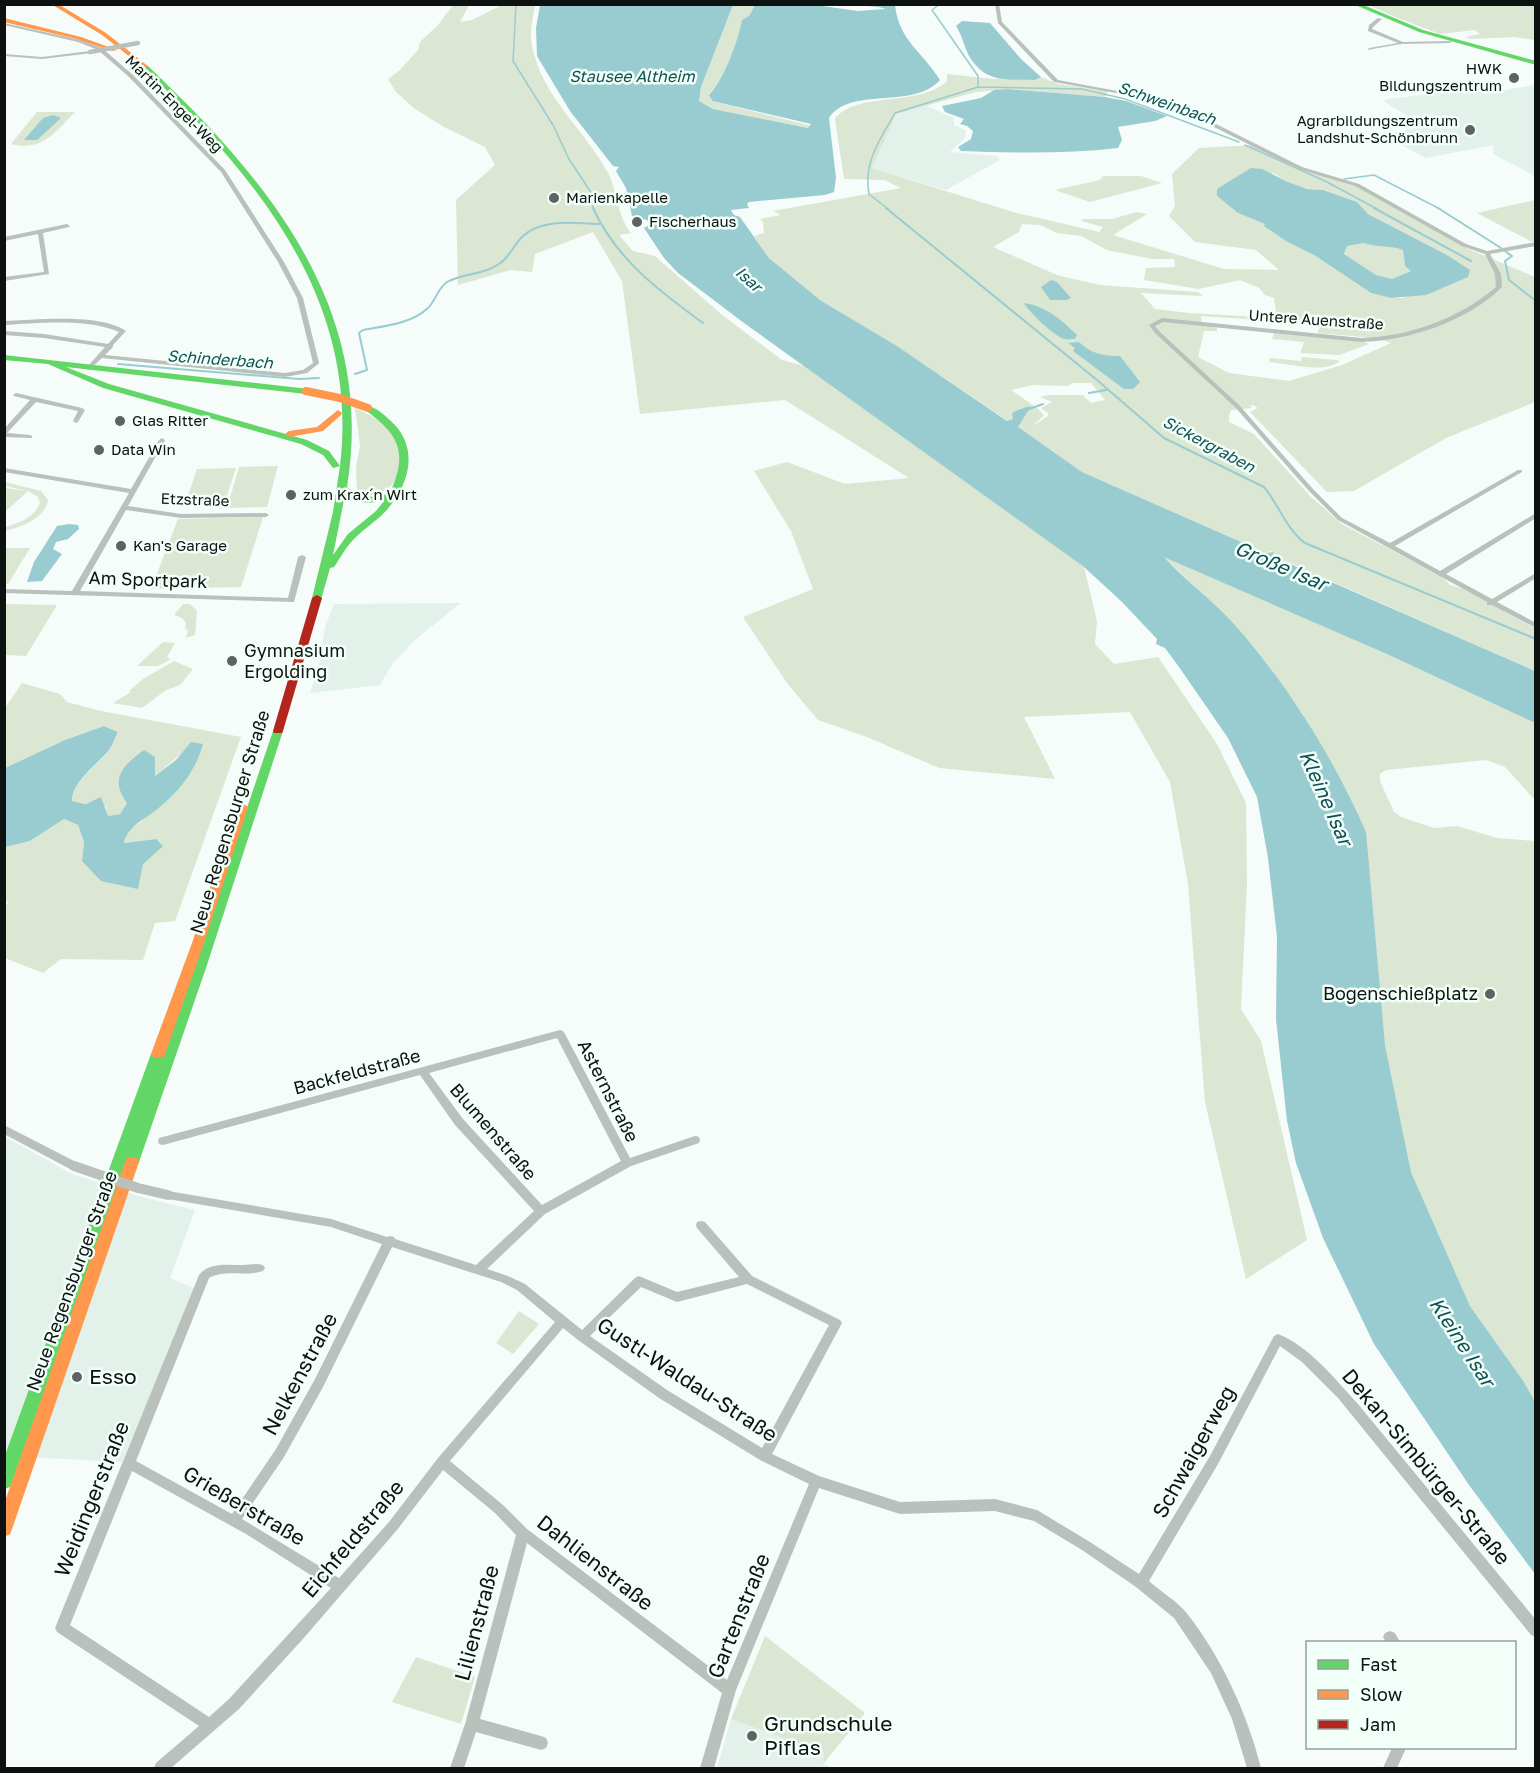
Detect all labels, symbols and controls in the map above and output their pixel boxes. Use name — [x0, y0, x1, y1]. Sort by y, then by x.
street label: Martin-Engel-Weg — [122, 51, 227, 156]
place label: HWK Bildungszentrum — [1379, 59, 1502, 94]
water label: Stausee Altheim — [569, 66, 695, 86]
marker: HWK Bildungszentrum — [1507, 71, 1521, 85]
water label: Schweinbach — [1115, 77, 1220, 129]
place label: Agrarbildungszentrum Landshut-Schönbrunn — [1297, 111, 1458, 146]
marker: Agrarbildungszentrum Landshut-Schönbrunn — [1463, 123, 1477, 137]
place label: Marienkapelle — [566, 188, 668, 206]
marker: Marienkapelle — [547, 191, 561, 205]
place label: Fischerhaus — [649, 212, 737, 230]
marker: Fischerhaus — [630, 215, 644, 229]
water label: Isar — [732, 262, 768, 298]
street label: Untere Auenstraße — [1248, 305, 1384, 333]
water label: Schinderbach — [167, 345, 275, 373]
place label: Glas Ritter — [132, 411, 208, 429]
water label: Sickergraben — [1160, 411, 1259, 477]
marker: Glas Ritter — [113, 414, 127, 428]
place label: Data Win — [111, 440, 176, 458]
marker: Data Win — [92, 443, 106, 457]
place label: zum Krax´n Wirt — [303, 485, 417, 503]
marker: zum Krax´n Wirt — [284, 488, 298, 502]
street label: Etzstraße — [160, 489, 230, 509]
water label: Große Isar — [1232, 535, 1334, 596]
place label: Kan's Garage — [133, 536, 227, 554]
marker: Kan's Garage — [114, 539, 128, 553]
street label: Am Sportpark — [88, 566, 208, 592]
place label: Gymnasium Ergolding — [244, 639, 345, 682]
marker: Gymnasium Ergolding — [225, 654, 239, 668]
street label: Neue Regensburger Straße — [185, 707, 274, 936]
water label: Kleine Isar — [1295, 746, 1360, 852]
place label: Bogenschießplatz — [1323, 982, 1478, 1004]
marker: Bogenschießplatz — [1483, 987, 1497, 1001]
street label: Asternstraße — [574, 1036, 644, 1145]
street label: Backfeldstraße — [291, 1044, 423, 1099]
street label: Blumenstraße — [446, 1079, 542, 1184]
street label: Neue Regensburger Straße — [21, 1168, 121, 1394]
water label: Kleine Isar — [1425, 1292, 1502, 1393]
street label: Nelkenstraße — [256, 1308, 342, 1439]
street label: Gustl-Waldau-Straße — [593, 1311, 783, 1447]
place label: Esso — [89, 1363, 137, 1389]
street label: Dekan-Simbürger-Straße — [1337, 1363, 1516, 1570]
marker: Esso — [70, 1370, 84, 1384]
street label: Schwaigerweg — [1146, 1381, 1240, 1522]
street label: Weidingerstraße — [48, 1417, 134, 1580]
street label: Grießerstraße — [179, 1460, 310, 1551]
street label: Eichfeldstraße — [295, 1474, 409, 1602]
street label: Dahlienstraße — [532, 1509, 659, 1616]
street label: Gartenstraße — [701, 1549, 775, 1682]
street label: Lilienstraße — [448, 1562, 504, 1683]
legend — [1306, 1641, 1516, 1749]
text: Fast — [1360, 1653, 1397, 1675]
text: Slow — [1360, 1683, 1403, 1705]
place label: Grundschule Piflas — [764, 1710, 892, 1760]
text: Jam — [1360, 1713, 1396, 1735]
marker: Grundschule Piflas — [745, 1729, 759, 1743]

